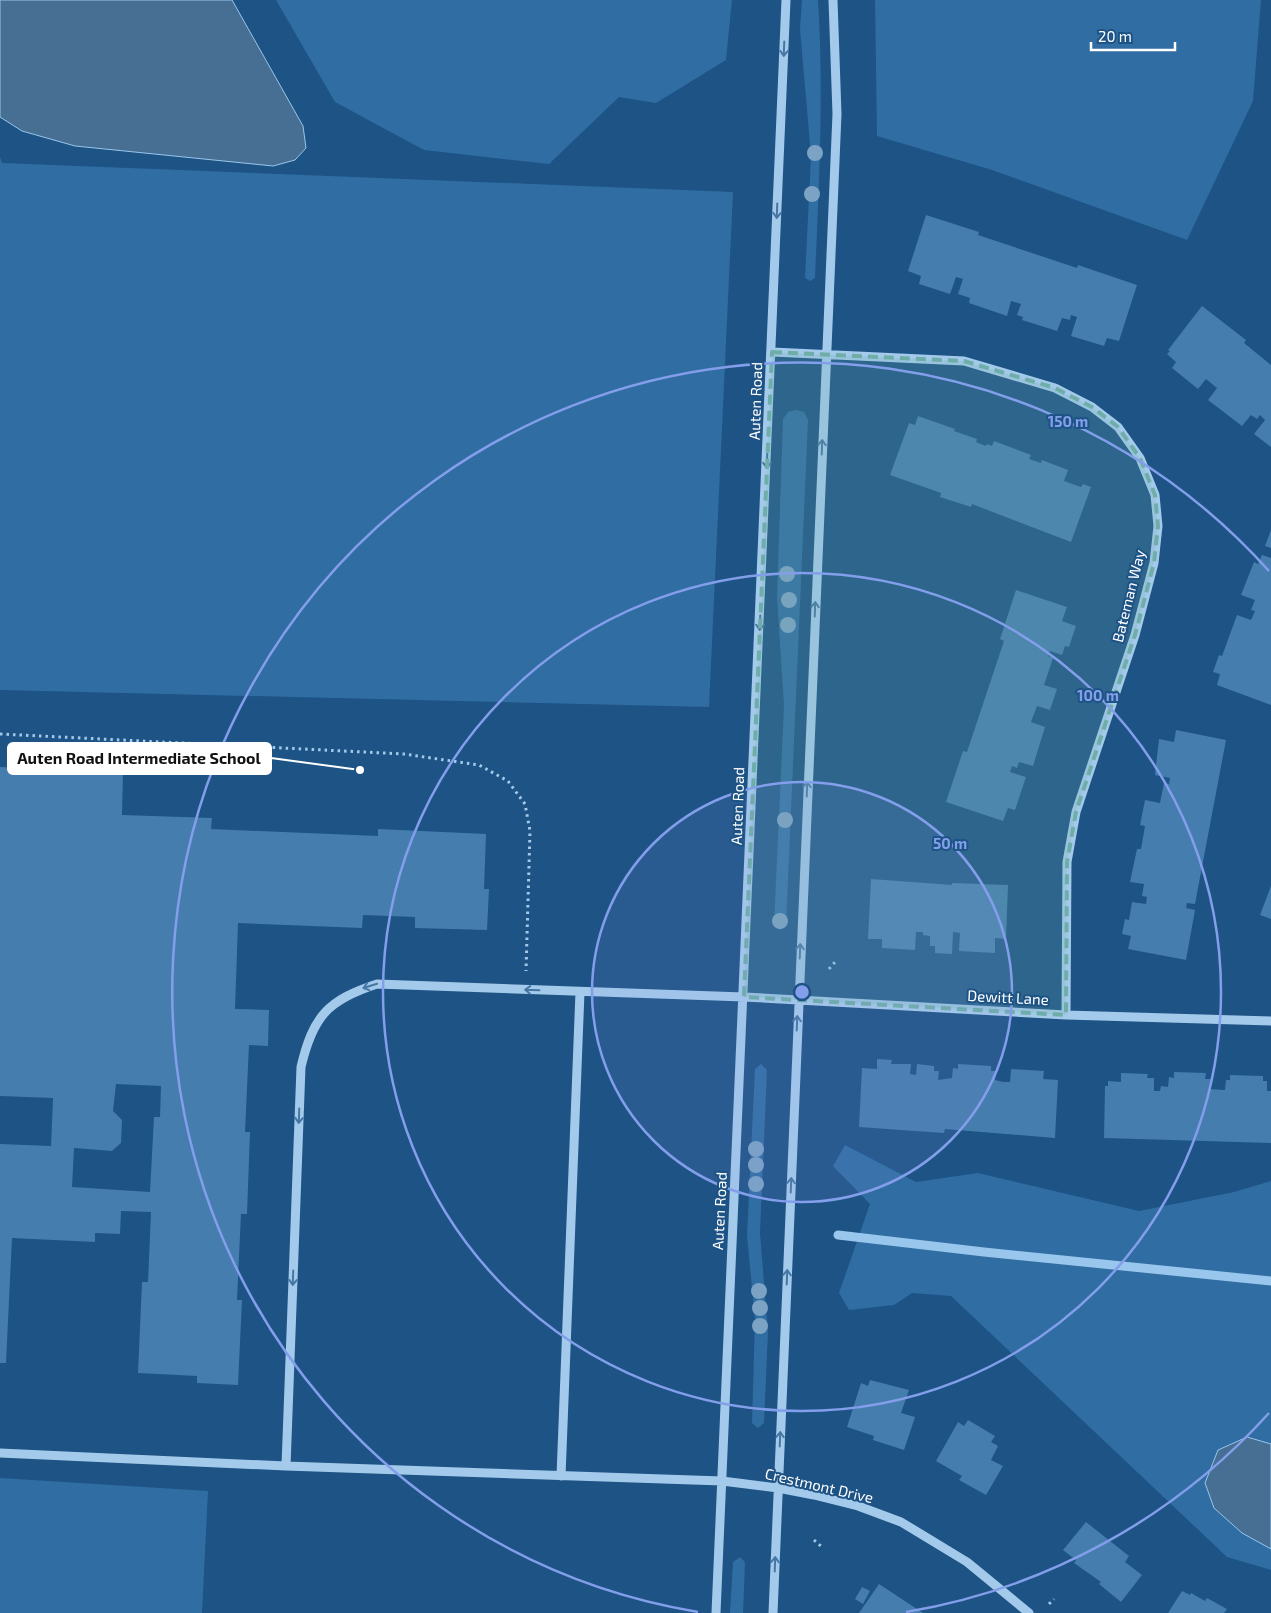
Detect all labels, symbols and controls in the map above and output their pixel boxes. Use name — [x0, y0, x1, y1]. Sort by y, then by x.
scale bar — [1091, 20, 1175, 52]
text: 20 m — [1098, 27, 1132, 45]
one-way arrow — [780, 40, 789, 56]
one-way arrow — [773, 203, 782, 219]
street label: Auten Road — [745, 362, 765, 440]
text: 150 m — [1048, 412, 1088, 430]
one-way arrow — [817, 439, 827, 455]
one-way arrow — [762, 453, 771, 469]
street label: Bateman Way — [1108, 548, 1148, 644]
one-way arrow — [810, 601, 819, 617]
one-way arrow — [755, 615, 764, 631]
text: 100 m — [1077, 686, 1119, 704]
callout: Auten Road Intermediate School — [8, 743, 271, 774]
text: Auten Road Intermediate School — [17, 748, 262, 767]
street label: Auten Road — [727, 767, 747, 845]
one-way arrow — [802, 781, 812, 797]
text: 50 m — [933, 834, 967, 852]
one-way arrow — [795, 943, 805, 960]
one-way arrow — [362, 982, 378, 992]
centre of rings — [793, 983, 811, 1001]
one-way arrow — [524, 985, 540, 994]
street label: Dewitt Lane — [967, 986, 1049, 1008]
one-way arrow — [792, 1015, 802, 1032]
one-way arrow — [295, 1108, 304, 1124]
street label: Auten Road — [708, 1171, 730, 1250]
one-way arrow — [786, 1177, 795, 1193]
one-way arrow — [782, 1269, 792, 1286]
one-way arrow — [289, 1270, 298, 1286]
one-way arrow — [776, 1432, 785, 1448]
street label: Crestmont Drive — [763, 1464, 875, 1506]
one-way arrow — [770, 1557, 780, 1573]

